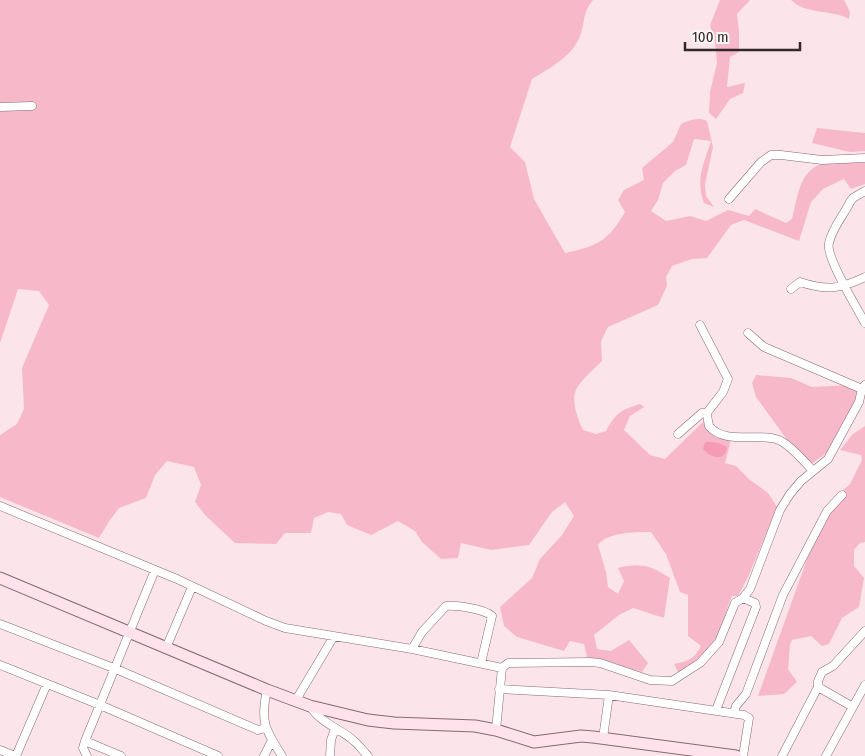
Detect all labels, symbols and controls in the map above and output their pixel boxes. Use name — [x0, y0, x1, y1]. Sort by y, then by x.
scale bar — [685, 20, 800, 52]
text: 100 m — [692, 28, 729, 46]

